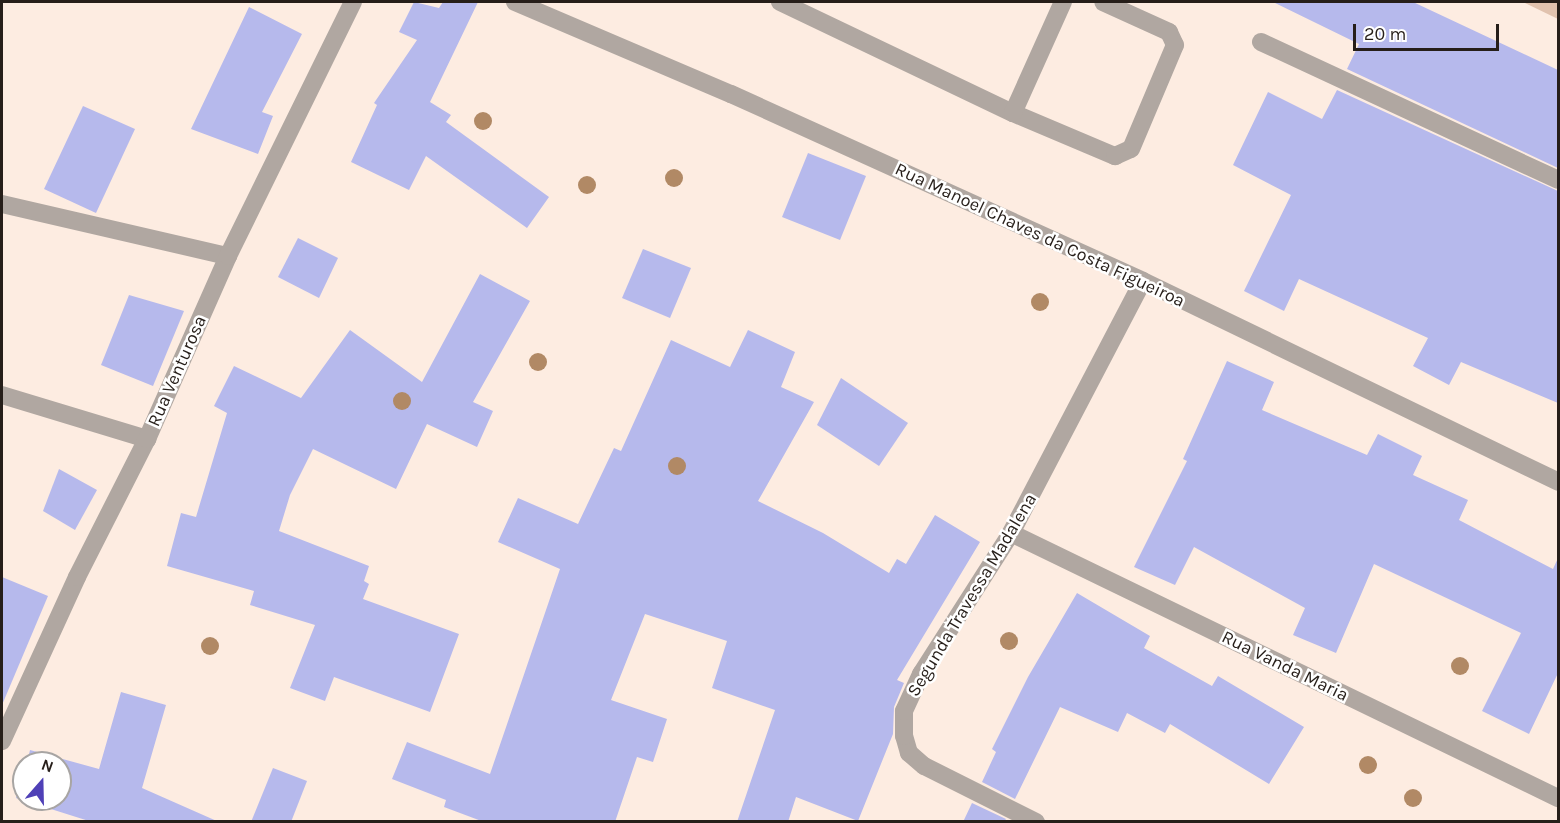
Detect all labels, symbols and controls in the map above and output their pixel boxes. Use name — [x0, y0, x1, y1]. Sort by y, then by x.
scale bar — [1356, 12, 1502, 50]
text: 20 m — [1364, 23, 1406, 45]
street label: Rua Manoel Chaves da Costa Figueiroa — [892, 158, 1188, 312]
street label: Rua Venturosa — [143, 312, 211, 430]
street label: Segunda Travessa Madalena — [903, 490, 1041, 700]
street label: Rua Vanda Maria — [1218, 626, 1352, 706]
north arrow — [12, 751, 72, 811]
text: N — [39, 755, 56, 776]

